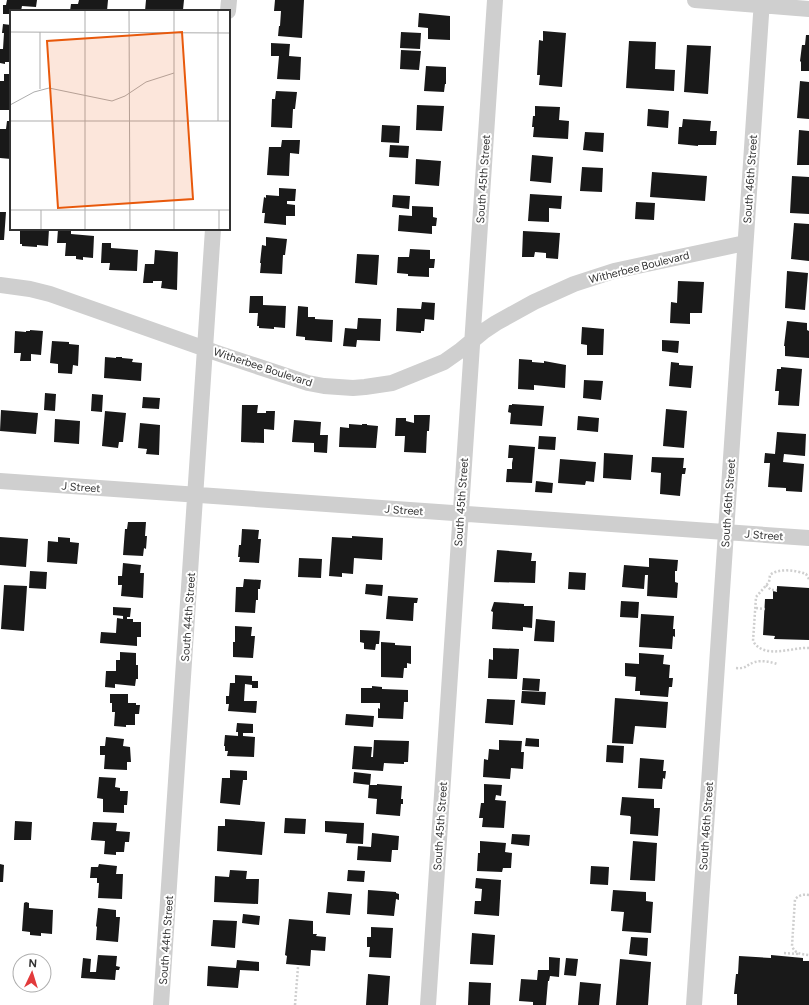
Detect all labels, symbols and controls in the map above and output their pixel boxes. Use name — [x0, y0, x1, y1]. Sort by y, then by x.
inset map — [10, 10, 230, 230]
street label: South 45th Street — [474, 134, 493, 224]
street label: South 46th Street — [741, 134, 760, 224]
street label: Witherbee Boulevard — [587, 249, 691, 286]
street label: Witherbee Boulevard — [212, 345, 314, 390]
street label: South 45th Street — [452, 457, 471, 547]
street label: South 46th Street — [719, 458, 738, 548]
street label: J Street — [61, 480, 101, 495]
street label: J Street — [384, 503, 424, 518]
street label: J Street — [744, 528, 784, 543]
street label: South 44th Street — [179, 572, 198, 662]
street label: South 45th Street — [431, 781, 450, 871]
street label: South 46th Street — [697, 781, 716, 871]
street label: South 44th Street — [157, 895, 176, 985]
north arrow — [12, 953, 52, 993]
text: N — [28, 957, 37, 970]

